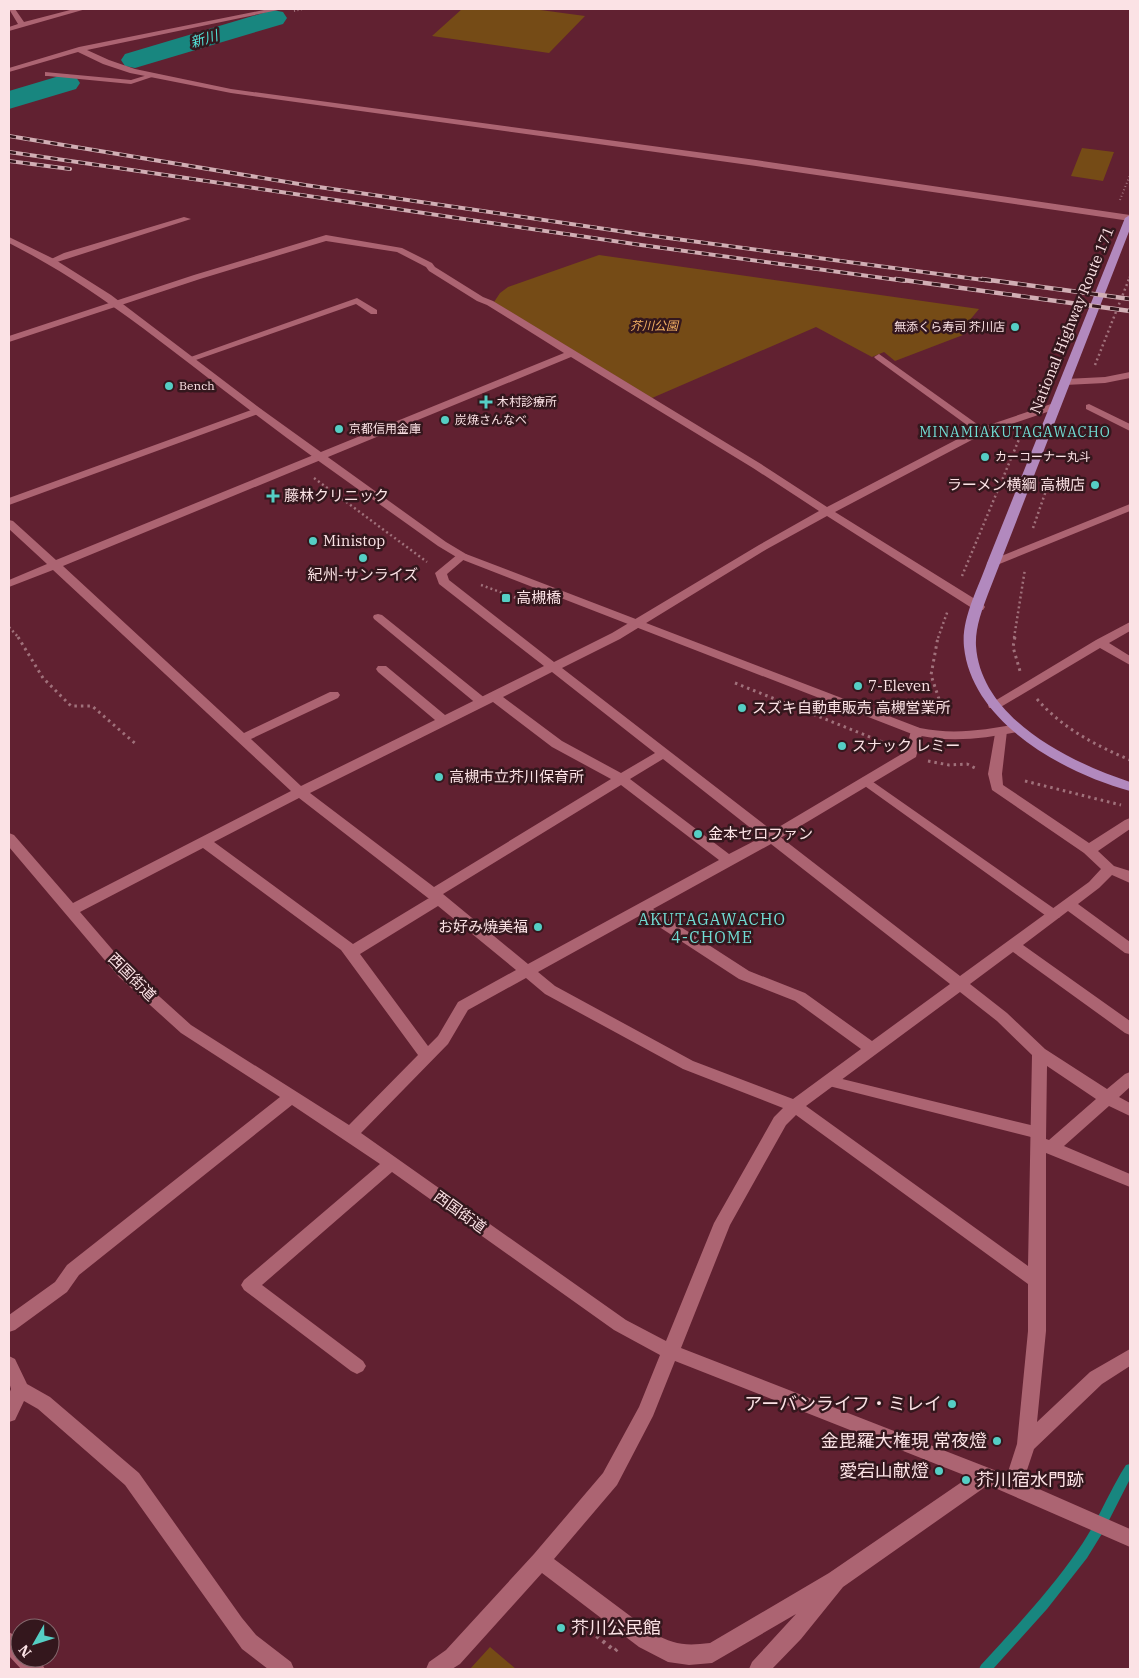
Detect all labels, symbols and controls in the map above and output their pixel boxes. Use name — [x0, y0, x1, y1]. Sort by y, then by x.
water label: 新川 — [188, 26, 222, 52]
street label: National Highway Route 171 — [1025, 223, 1118, 416]
park label: 芥川公園 — [630, 318, 680, 333]
place label: 無添くら寿司 芥川店 — [894, 319, 1005, 334]
marker: 無添くら寿司 芥川店 — [1009, 321, 1021, 333]
place label: Bench — [179, 378, 215, 393]
marker: Bench — [163, 380, 175, 392]
place label: 木村診療所 — [497, 394, 557, 409]
marker: 木村診療所 — [479, 395, 493, 409]
place label: 炭焼さんなべ — [455, 412, 527, 427]
marker: 炭焼さんなべ — [439, 414, 451, 426]
place label: 京都信用金庫 — [349, 421, 421, 436]
marker: 京都信用金庫 — [333, 423, 345, 435]
district label: MINAMIAKUTAGAWACHO — [919, 423, 1111, 441]
place label: カーコーナー丸斗 — [995, 449, 1091, 464]
marker: カーコーナー丸斗 — [979, 451, 991, 463]
place label: ラーメン横綱 高槻店 — [947, 475, 1085, 494]
marker: ラーメン横綱 高槻店 — [1089, 479, 1101, 491]
place label: 藤林クリニック — [284, 486, 389, 505]
marker: 藤林クリニック — [266, 489, 280, 503]
place label: Ministop — [323, 531, 385, 550]
marker: Ministop — [307, 535, 319, 547]
marker: 紀州-サンライズ — [357, 552, 369, 564]
place label: 紀州-サンライズ — [308, 565, 418, 584]
place label: 高槻橋 — [516, 588, 561, 607]
marker: 高槻橋 — [500, 592, 512, 604]
place label: 7-Eleven — [868, 676, 931, 695]
marker: 7-Eleven — [852, 680, 864, 692]
place label: スズキ自動車販売 高槻営業所 — [752, 698, 950, 717]
marker: スズキ自動車販売 高槻営業所 — [736, 702, 748, 714]
place label: スナック レミー — [852, 736, 960, 755]
marker: スナック レミー — [836, 740, 848, 752]
place label: 高槻市立芥川保育所 — [449, 767, 584, 786]
marker: 高槻市立芥川保育所 — [433, 771, 445, 783]
place label: 金本セロファン — [708, 824, 813, 843]
marker: 金本セロファン — [692, 828, 704, 840]
district label: AKUTAGAWACHO 4-CHOME — [638, 909, 786, 947]
place label: お好み焼美福 — [438, 917, 528, 936]
marker: お好み焼美福 — [532, 921, 544, 933]
street label: 西国街道 — [104, 949, 160, 1005]
street label: 西国街道 — [430, 1186, 490, 1237]
place label: アーバンライフ・ミレイ — [744, 1392, 942, 1415]
marker: アーバンライフ・ミレイ — [946, 1398, 958, 1410]
place label: 金毘羅大権現 常夜燈 — [821, 1429, 987, 1452]
marker: 金毘羅大権現 常夜燈 — [991, 1435, 1003, 1447]
place label: 愛宕山献燈 — [839, 1459, 929, 1482]
marker: 愛宕山献燈 — [933, 1465, 945, 1477]
place label: 芥川宿水門跡 — [976, 1468, 1084, 1491]
marker: 芥川宿水門跡 — [960, 1474, 972, 1486]
place label: 芥川公民館 — [571, 1616, 661, 1639]
north arrow — [10, 1618, 60, 1668]
marker: 芥川公民館 — [555, 1622, 567, 1634]
text: N — [14, 1641, 35, 1661]

